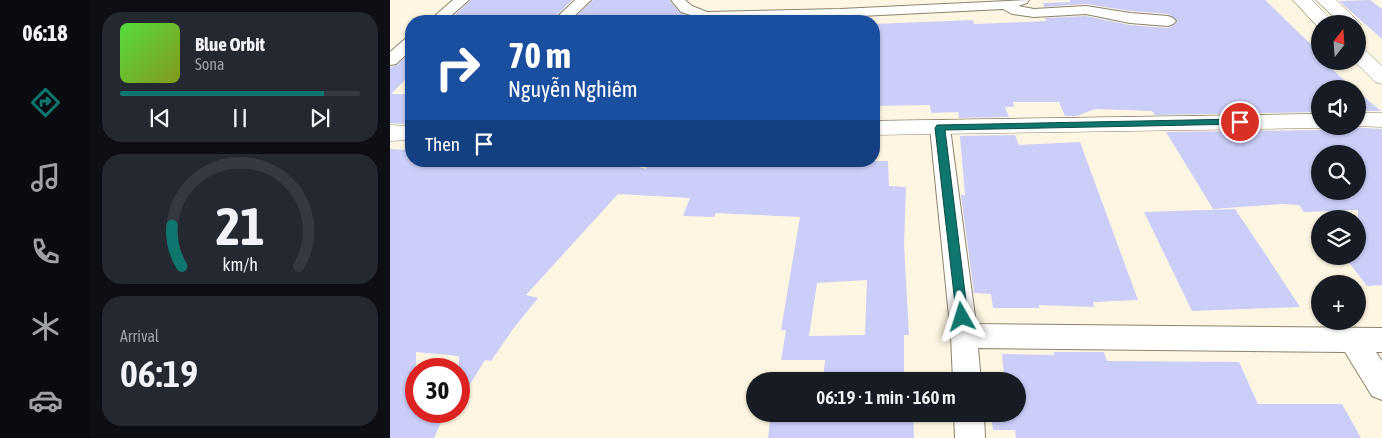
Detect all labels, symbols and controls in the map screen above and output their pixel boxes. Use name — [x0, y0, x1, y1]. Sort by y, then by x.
north arrow — [1311, 15, 1366, 70]
map controls — [1311, 15, 1366, 330]
text: 06:18 — [22, 20, 68, 46]
text: Blue Orbit — [195, 33, 265, 55]
icon: right — [425, 35, 490, 100]
text: 70 m — [508, 35, 571, 75]
text: Sona — [195, 55, 224, 73]
text: Nguyễn Nghiêm — [508, 76, 638, 102]
button: sound — [1311, 80, 1366, 135]
icon: directions — [28, 85, 63, 120]
pin — [1219, 101, 1261, 143]
icon: previous — [146, 104, 174, 132]
icon: pause — [226, 104, 254, 132]
icon: next — [306, 104, 334, 132]
icon: arrive — [1226, 108, 1254, 136]
icon: arrive — [470, 130, 498, 158]
text: Then — [425, 133, 460, 155]
button: search — [1311, 145, 1366, 200]
icon: music — [28, 160, 63, 195]
text: 21 — [216, 196, 264, 256]
button: layers — [1311, 210, 1366, 265]
icon: phone — [28, 234, 63, 269]
text: km/h — [222, 254, 258, 275]
button: + — [1311, 275, 1366, 330]
position arrow — [935, 290, 987, 342]
icon: climate — [28, 309, 63, 344]
text: Arrival — [120, 327, 159, 345]
text: 06:19 — [120, 352, 198, 395]
speed limit sign: 30 — [405, 358, 470, 423]
icon: car — [28, 383, 63, 418]
text: 06:19 · 1 min · 160 m — [816, 386, 956, 408]

